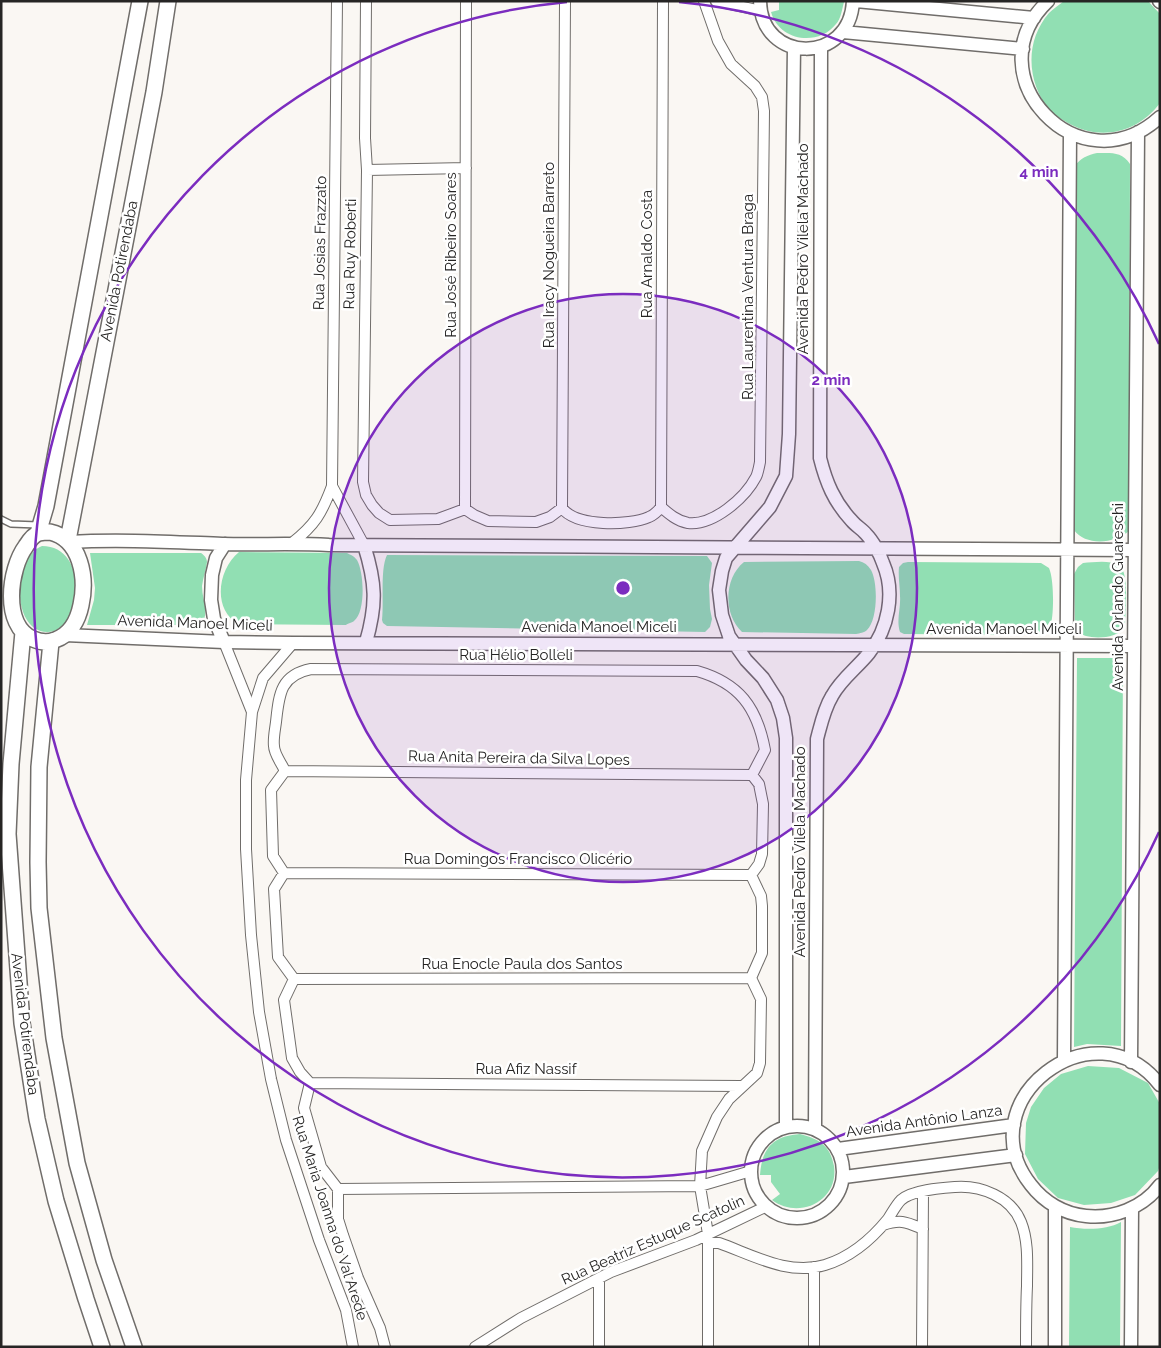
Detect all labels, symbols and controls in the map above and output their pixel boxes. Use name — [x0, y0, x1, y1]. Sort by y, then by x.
street label: Avenida Pedro Vilela Machado — [794, 143, 812, 355]
street label: Rua Iracy Nogueira Barreto — [540, 162, 558, 348]
text: 4 min — [1019, 163, 1059, 181]
street label: Rua José Ribeiro Soares — [442, 172, 460, 338]
street label: Rua Josias Frazzato — [310, 176, 330, 310]
street label: Rua Arnaldo Costa — [638, 190, 656, 318]
street label: Rua Laurentina Ventura Braga — [739, 194, 757, 400]
street label: Rua Ruy Roberti — [340, 198, 360, 310]
street label: Avenida Potirendaba — [96, 199, 142, 343]
text: 2 min — [812, 371, 850, 389]
street label: Avenida Orlando Guareschi — [1109, 503, 1127, 691]
centre of rings — [614, 579, 632, 597]
street label: Avenida Manoel Miceli — [117, 611, 273, 635]
street label: Avenida Manoel Miceli — [521, 618, 677, 636]
street label: Avenida Manoel Miceli — [926, 620, 1082, 638]
street label: Rua Hélio Bolleli — [459, 646, 573, 664]
street label: Avenida Pedro Vilela Machado — [791, 746, 809, 958]
street label: Rua Anita Pereira da Silva Lopes — [408, 747, 630, 769]
street label: Rua Domingos Francisco Olicério — [404, 850, 632, 868]
street label: Avenida Potirendaba — [7, 952, 43, 1096]
street label: Rua Enocle Paula dos Santos — [421, 955, 623, 973]
street label: Rua Afiz Nassif — [475, 1060, 578, 1078]
street label: Avenida Antônio Lanza — [845, 1101, 1003, 1141]
street label: Rua Maria Joanna do Val Arede — [288, 1114, 372, 1323]
street label: Rua Beatriz Estuque Scatolin — [559, 1191, 747, 1289]

